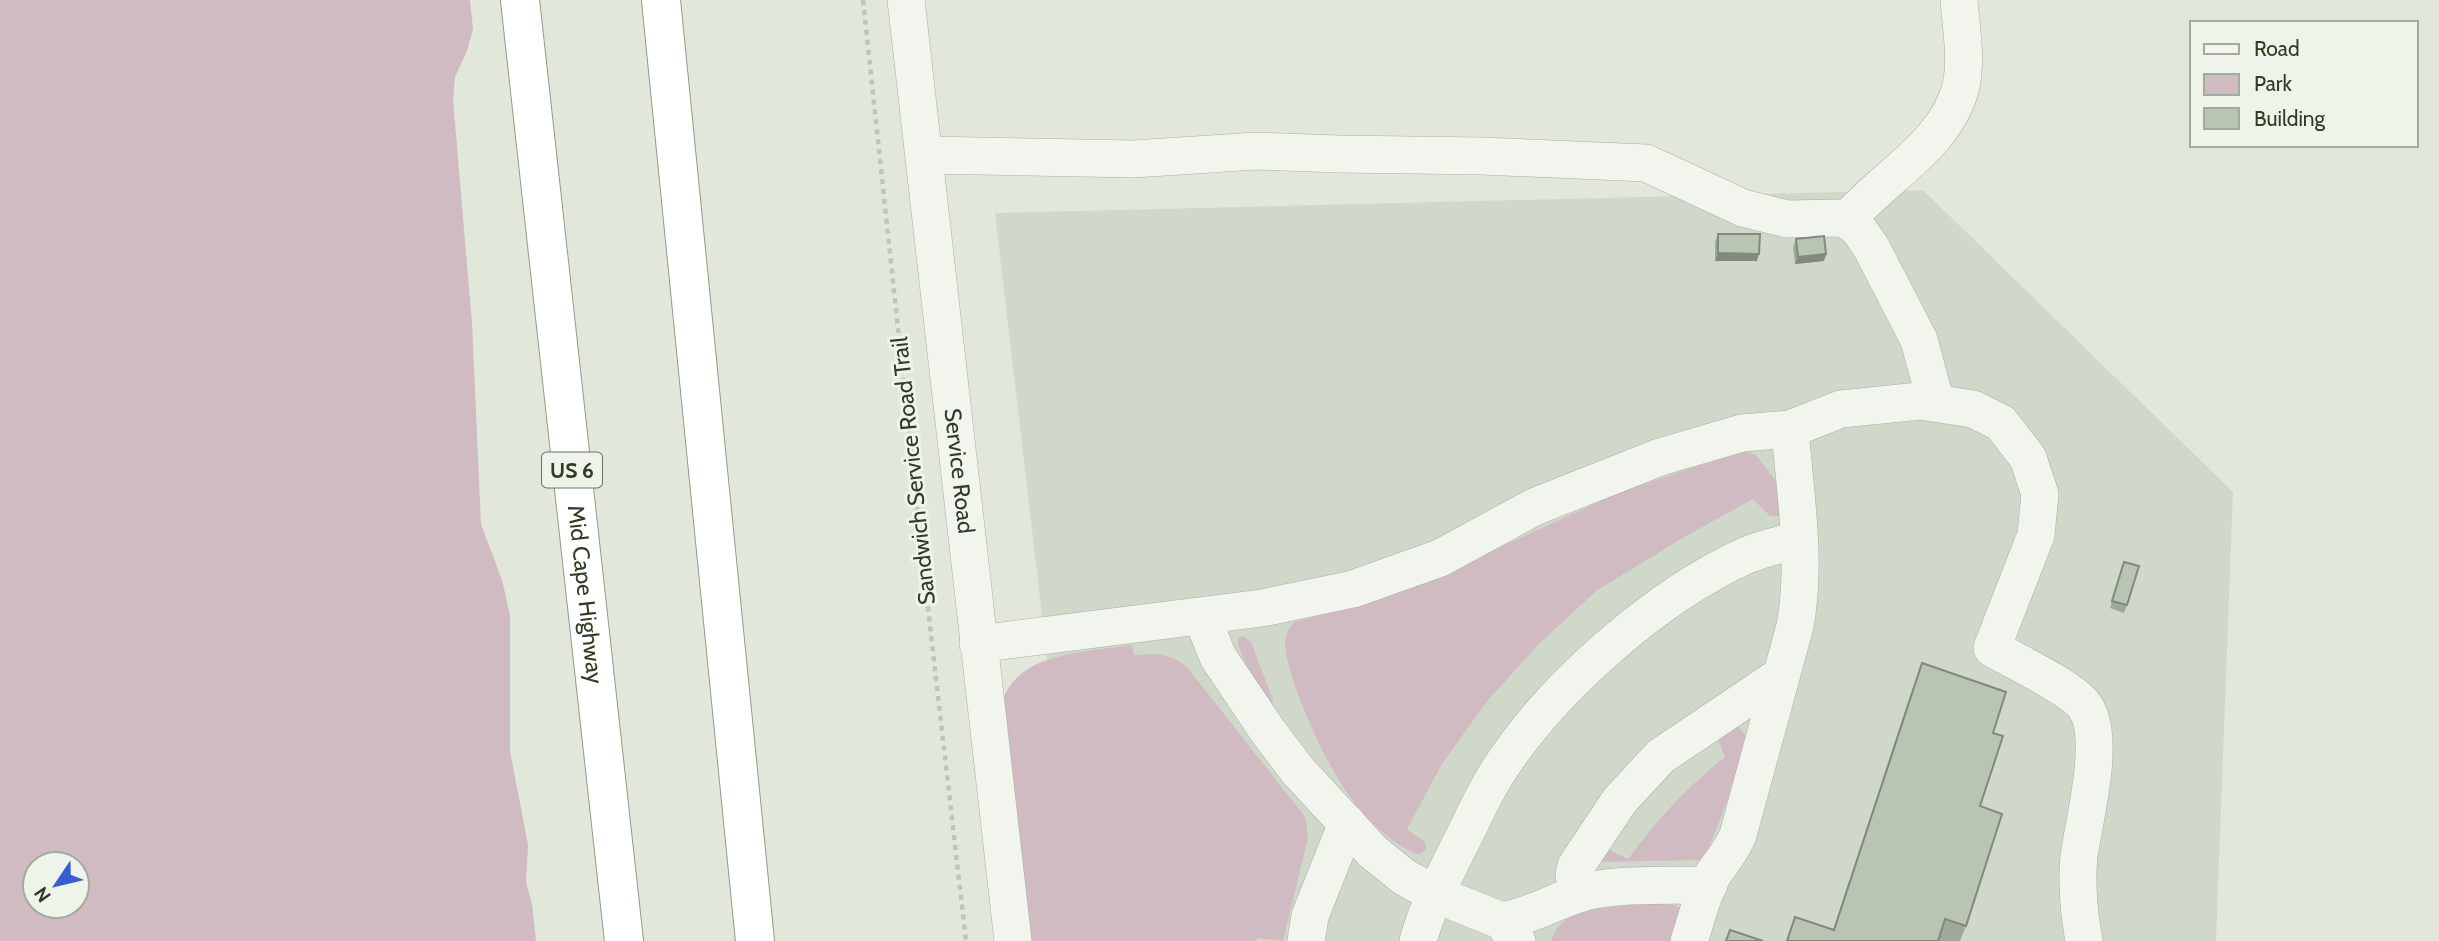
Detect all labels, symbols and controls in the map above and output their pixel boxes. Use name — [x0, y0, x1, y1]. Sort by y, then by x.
legend — [2190, 21, 2418, 147]
text: Road — [2254, 36, 2300, 61]
text: Park — [2254, 71, 2292, 96]
text: Building — [2254, 106, 2326, 131]
street label: Sandwich Service Road Trail — [885, 335, 941, 606]
street label: Service Road — [939, 407, 981, 535]
road number: US 6 — [542, 452, 602, 488]
street label: Mid Cape Highway — [562, 503, 610, 686]
north arrow — [21, 850, 91, 920]
text: N — [29, 882, 56, 907]

